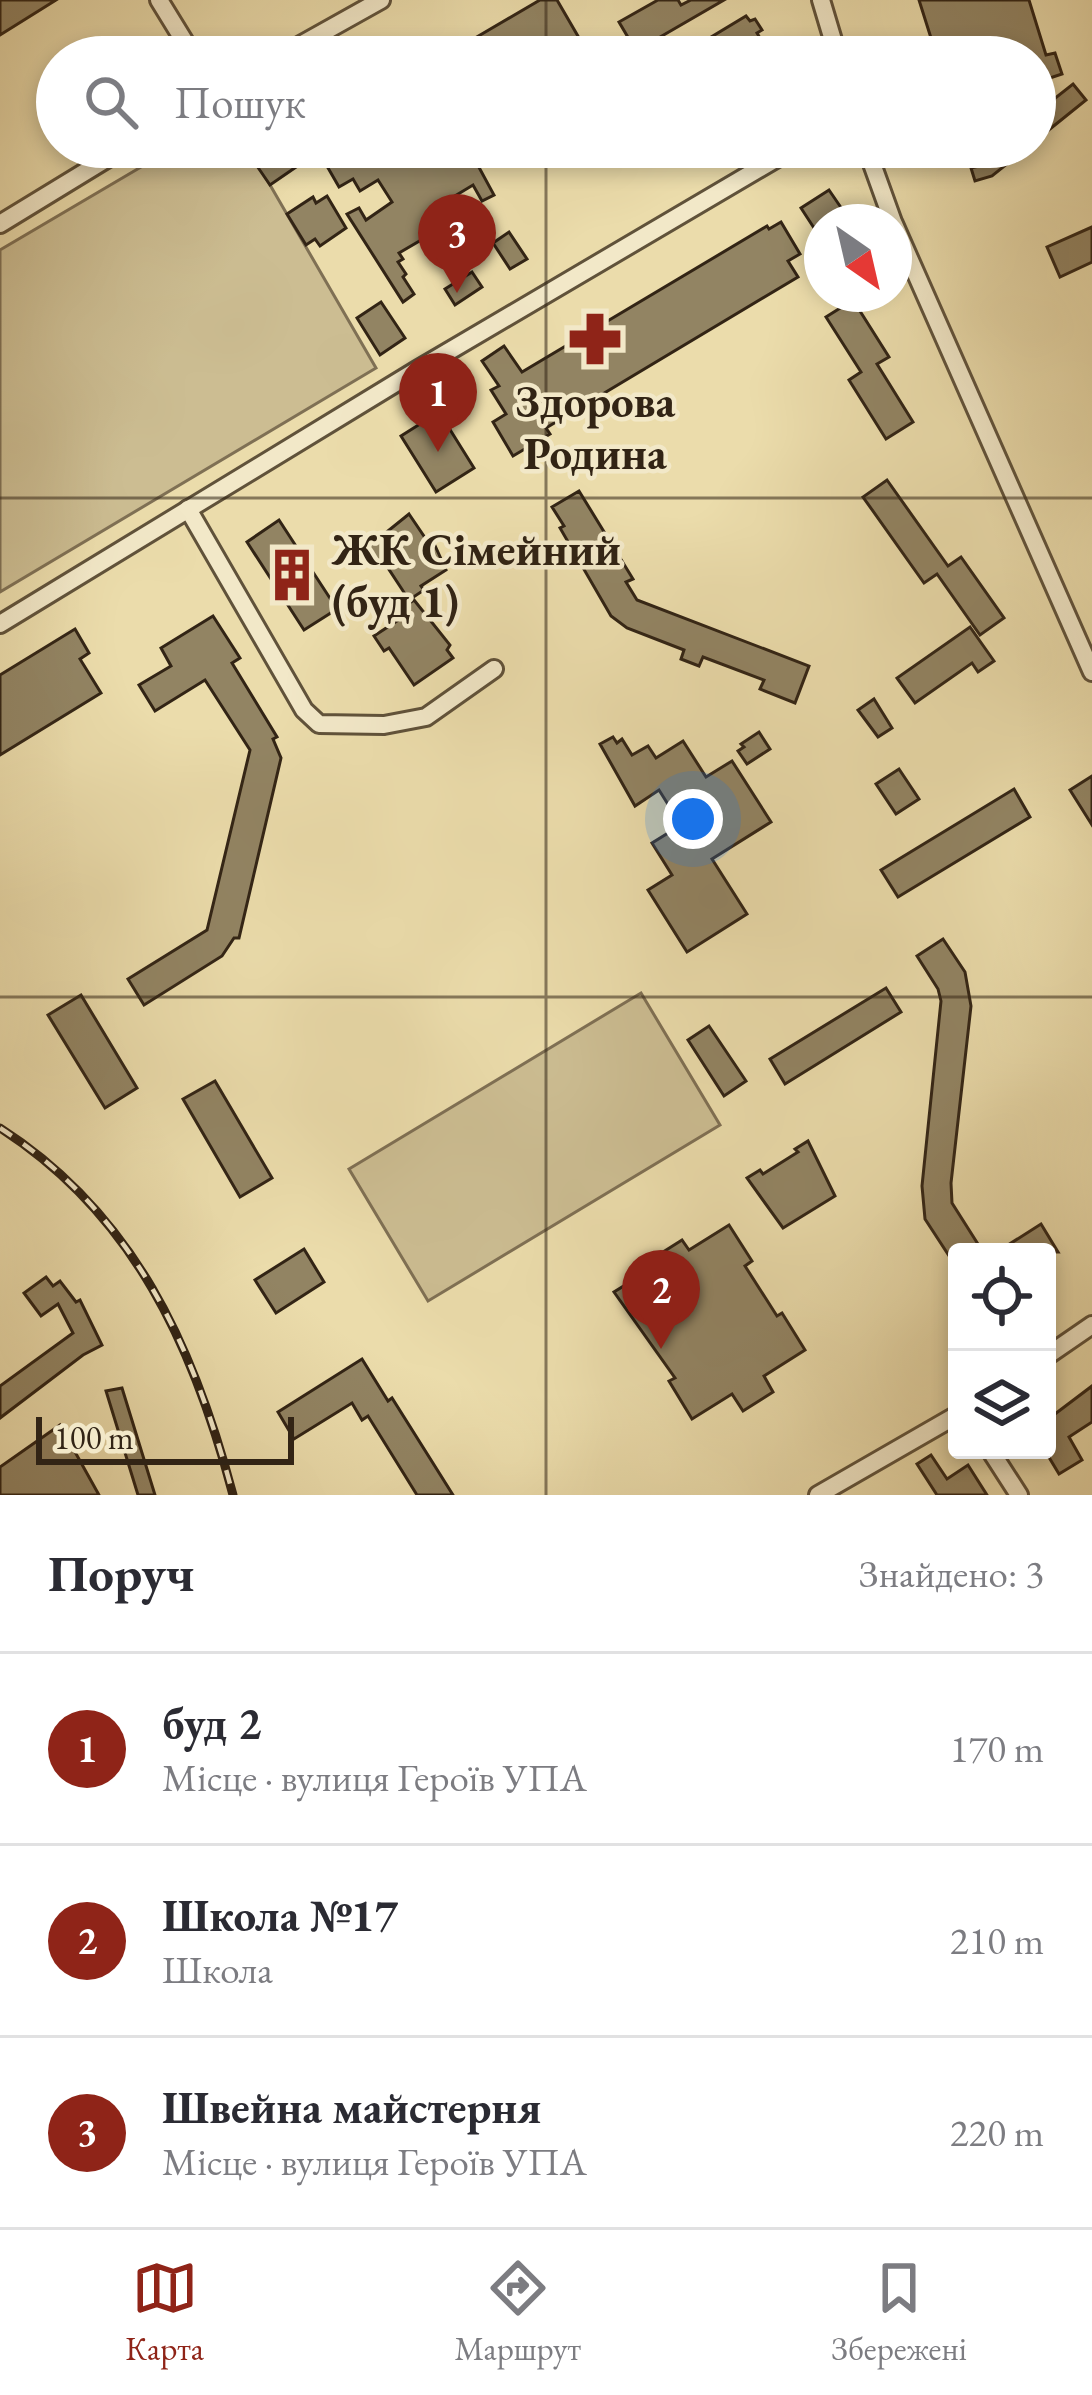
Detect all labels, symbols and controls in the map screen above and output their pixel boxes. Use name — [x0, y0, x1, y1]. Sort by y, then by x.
search box — [36, 36, 1056, 168]
icon: search — [78, 69, 144, 135]
text: Пошук — [174, 73, 306, 131]
pin: 3 — [418, 194, 496, 293]
north arrow — [804, 204, 912, 312]
pharmacy icon: Здорова Родина — [566, 310, 624, 368]
pin: 1 — [399, 353, 477, 452]
place label: Здорова Родина — [515, 372, 675, 482]
place label: ЖК Сімейний (буд 1) — [331, 520, 621, 630]
building icon: ЖК Сімейний (буд 1) — [263, 546, 321, 604]
your location — [663, 789, 723, 849]
map controls — [948, 1243, 1056, 1459]
button: locate — [948, 1243, 1056, 1351]
pin: 2 — [622, 1250, 700, 1349]
button: layers — [948, 1351, 1056, 1459]
scale bar — [36, 1411, 294, 1464]
text: 100 m — [54, 1416, 134, 1459]
text: Поруч — [48, 1540, 194, 1606]
text: Знайдено: 3 — [859, 1548, 1044, 1599]
text: буд 2 — [162, 1694, 262, 1752]
text: 1 — [77, 1723, 97, 1774]
text: 170 m — [950, 1723, 1044, 1774]
text: Місце · вулиця Героїв УПА — [162, 1752, 587, 1803]
text: Школа №17 — [162, 1886, 398, 1944]
text: 2 — [77, 1915, 97, 1966]
text: 210 m — [950, 1915, 1044, 1966]
text: Школа — [162, 1944, 273, 1995]
text: Швейна майстерня — [162, 2078, 541, 2136]
text: 3 — [77, 2107, 97, 2158]
text: 220 m — [950, 2107, 1044, 2158]
text: Місце · вулиця Героїв УПА — [162, 2136, 587, 2187]
tab: Карта — [125, 2255, 204, 2370]
tab: Маршрут — [454, 2255, 581, 2370]
tab: Збережені — [831, 2255, 967, 2370]

